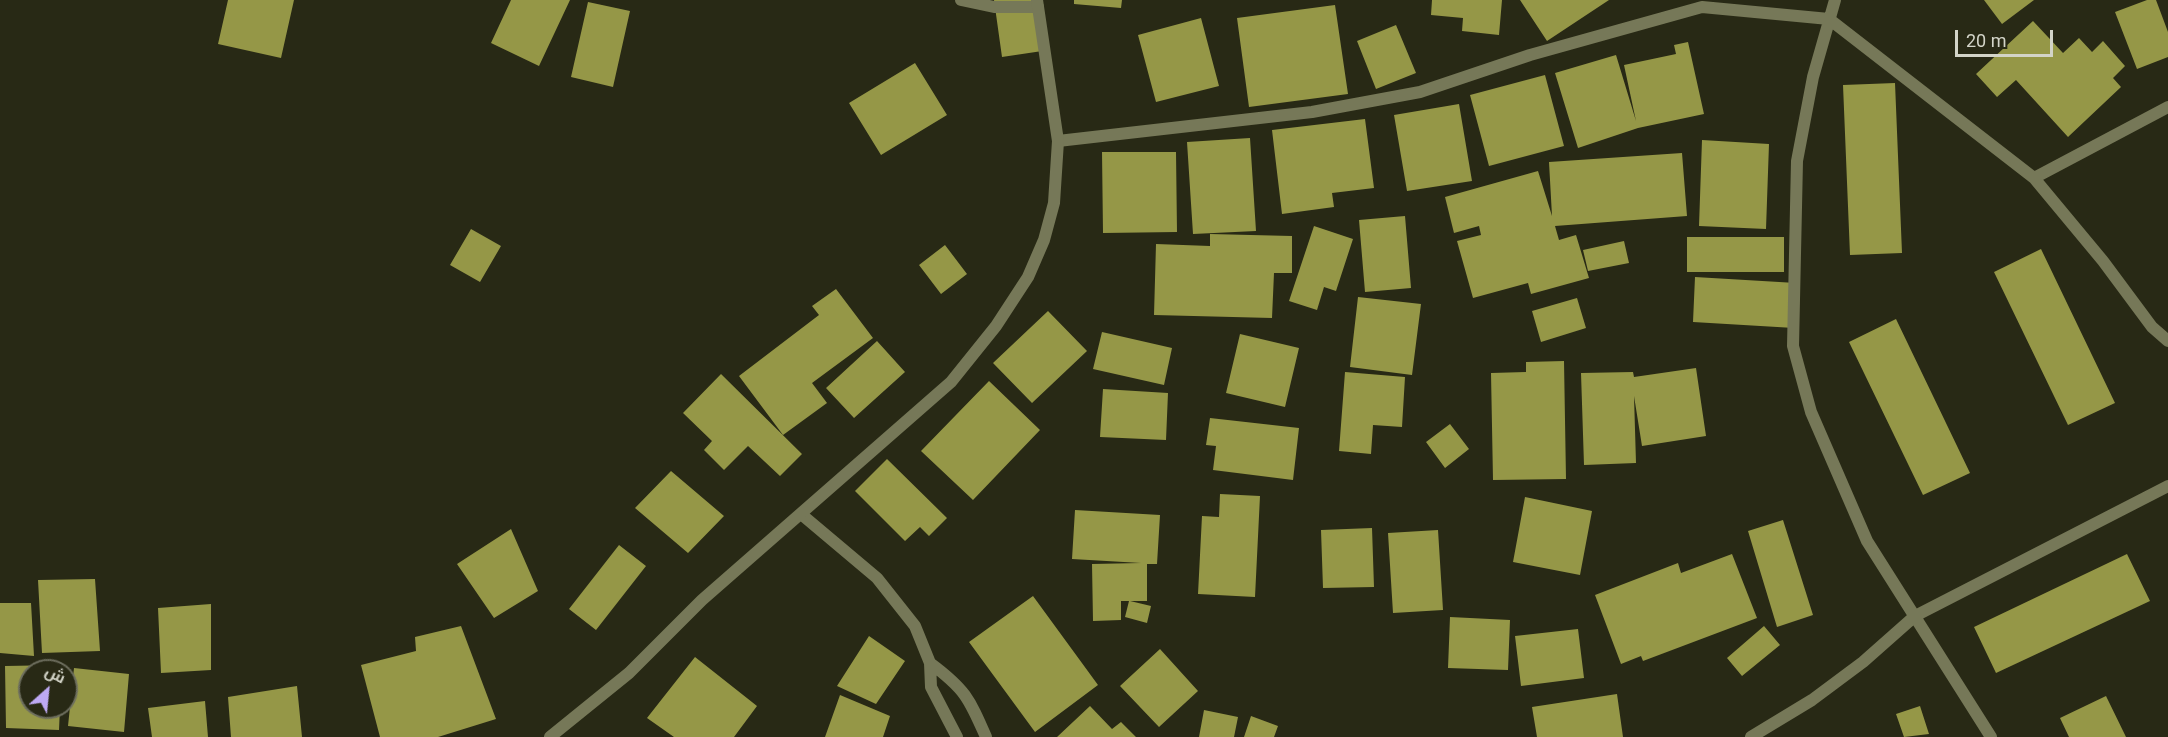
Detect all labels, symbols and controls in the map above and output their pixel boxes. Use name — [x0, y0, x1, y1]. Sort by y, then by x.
scale bar — [1958, 18, 2056, 56]
text: 20 m — [1966, 30, 2006, 51]
north arrow — [18, 659, 78, 719]
text: ش — [42, 661, 69, 687]

